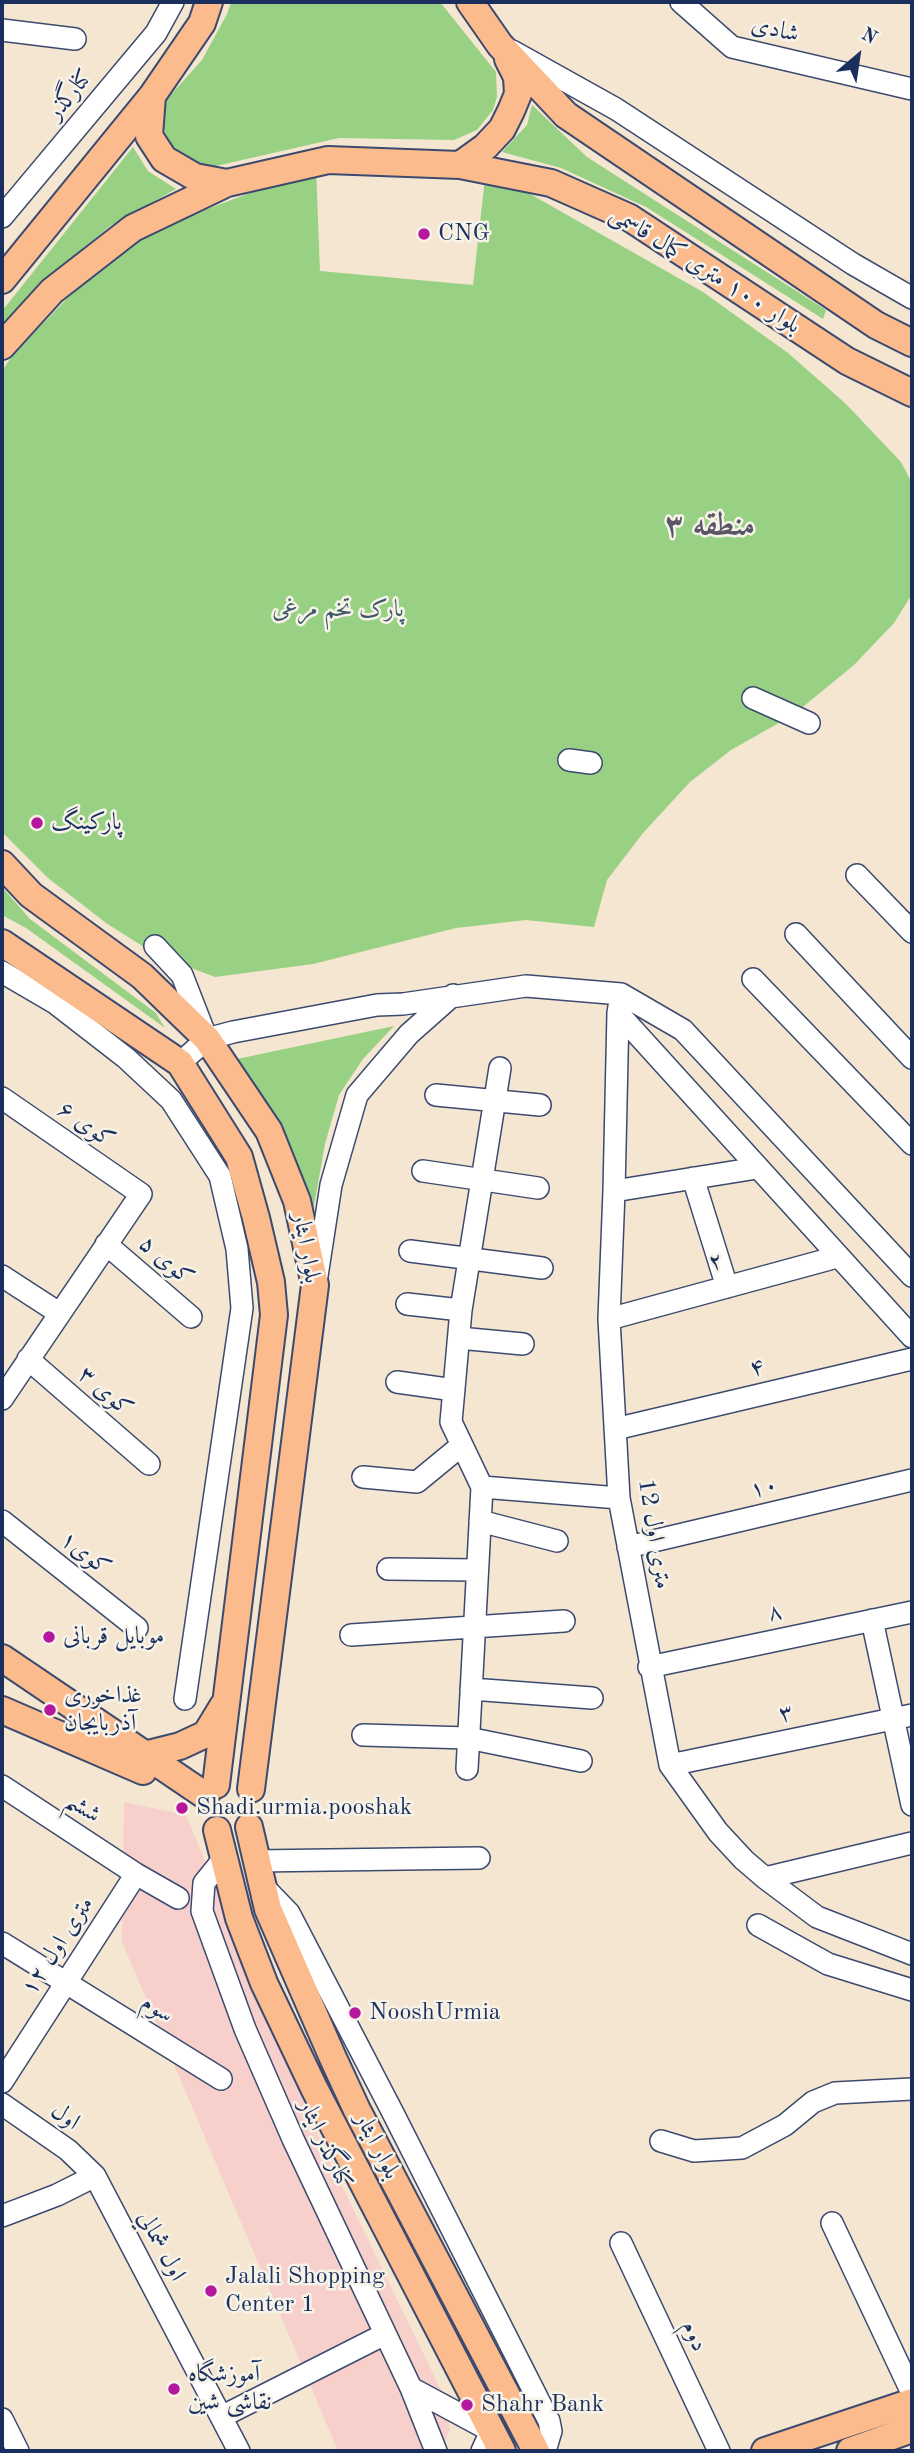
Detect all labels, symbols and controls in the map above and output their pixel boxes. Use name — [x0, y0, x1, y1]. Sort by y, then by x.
street label: شادی — [748, 11, 802, 49]
north arrow — [823, 21, 893, 91]
text: N — [857, 25, 879, 49]
street label: کنارگذر — [41, 64, 99, 126]
street label: بلوار ۱۰۰ متری کمال قاسمی — [604, 200, 806, 340]
place label: CNG — [438, 220, 490, 248]
marker: CNG — [416, 226, 432, 242]
district label: منطقه ۳ — [665, 508, 755, 546]
park label: پارک تخم مرغی — [272, 596, 404, 624]
place label: پارکینگ — [51, 809, 122, 837]
marker: پارکینگ — [29, 815, 45, 831]
street label: کوی ۶ — [52, 1095, 120, 1155]
street label: بلوار ایثار — [286, 1210, 326, 1286]
street label: کوی ۵ — [133, 1229, 199, 1293]
street label: ۲ — [705, 1246, 727, 1278]
street label: ۴ — [747, 1352, 767, 1384]
street label: کوی ۳ — [72, 1360, 138, 1424]
street label: ۱۰ — [747, 1471, 781, 1505]
street label: 12 متری اول — [631, 1477, 677, 1591]
street label: کوی۱ — [54, 1525, 116, 1583]
street label: ۸ — [765, 1597, 785, 1629]
place label: موبایل قربانی — [63, 1623, 164, 1651]
marker: موبایل قربانی — [41, 1629, 57, 1645]
place label: غذاخوری آذربایجان — [64, 1682, 142, 1738]
street label: ۳ — [776, 1698, 796, 1730]
marker: غذاخوری آذربایجان — [42, 1702, 58, 1718]
street label: ششم — [60, 1786, 106, 1830]
place label: Shadi.urmia.pooshak — [196, 1794, 412, 1822]
marker: Shadi.urmia.pooshak — [174, 1800, 190, 1816]
street label: ۱۲ متری اول — [16, 1891, 100, 2001]
street label: سوم — [135, 1988, 179, 2030]
place label: NooshUrmia — [369, 1999, 501, 2027]
marker: NooshUrmia — [347, 2005, 363, 2021]
street label: کنارگذر ایثار — [292, 2095, 358, 2193]
street label: اول — [45, 2097, 85, 2137]
street label: بلوار ایثار — [348, 2108, 406, 2184]
street label: اول شمالي — [131, 2206, 191, 2286]
place label: Jalali Shopping Center 1 — [225, 2263, 385, 2319]
marker: Jalali Shopping Center 1 — [203, 2283, 219, 2299]
street label: دوم — [674, 2316, 714, 2356]
place label: آموزشگاه نقاشی شین — [188, 2361, 271, 2417]
marker: آموزشگاه نقاشی شین — [166, 2381, 182, 2397]
place label: Shahr Bank — [481, 2391, 604, 2419]
marker: Shahr Bank — [459, 2397, 475, 2413]

